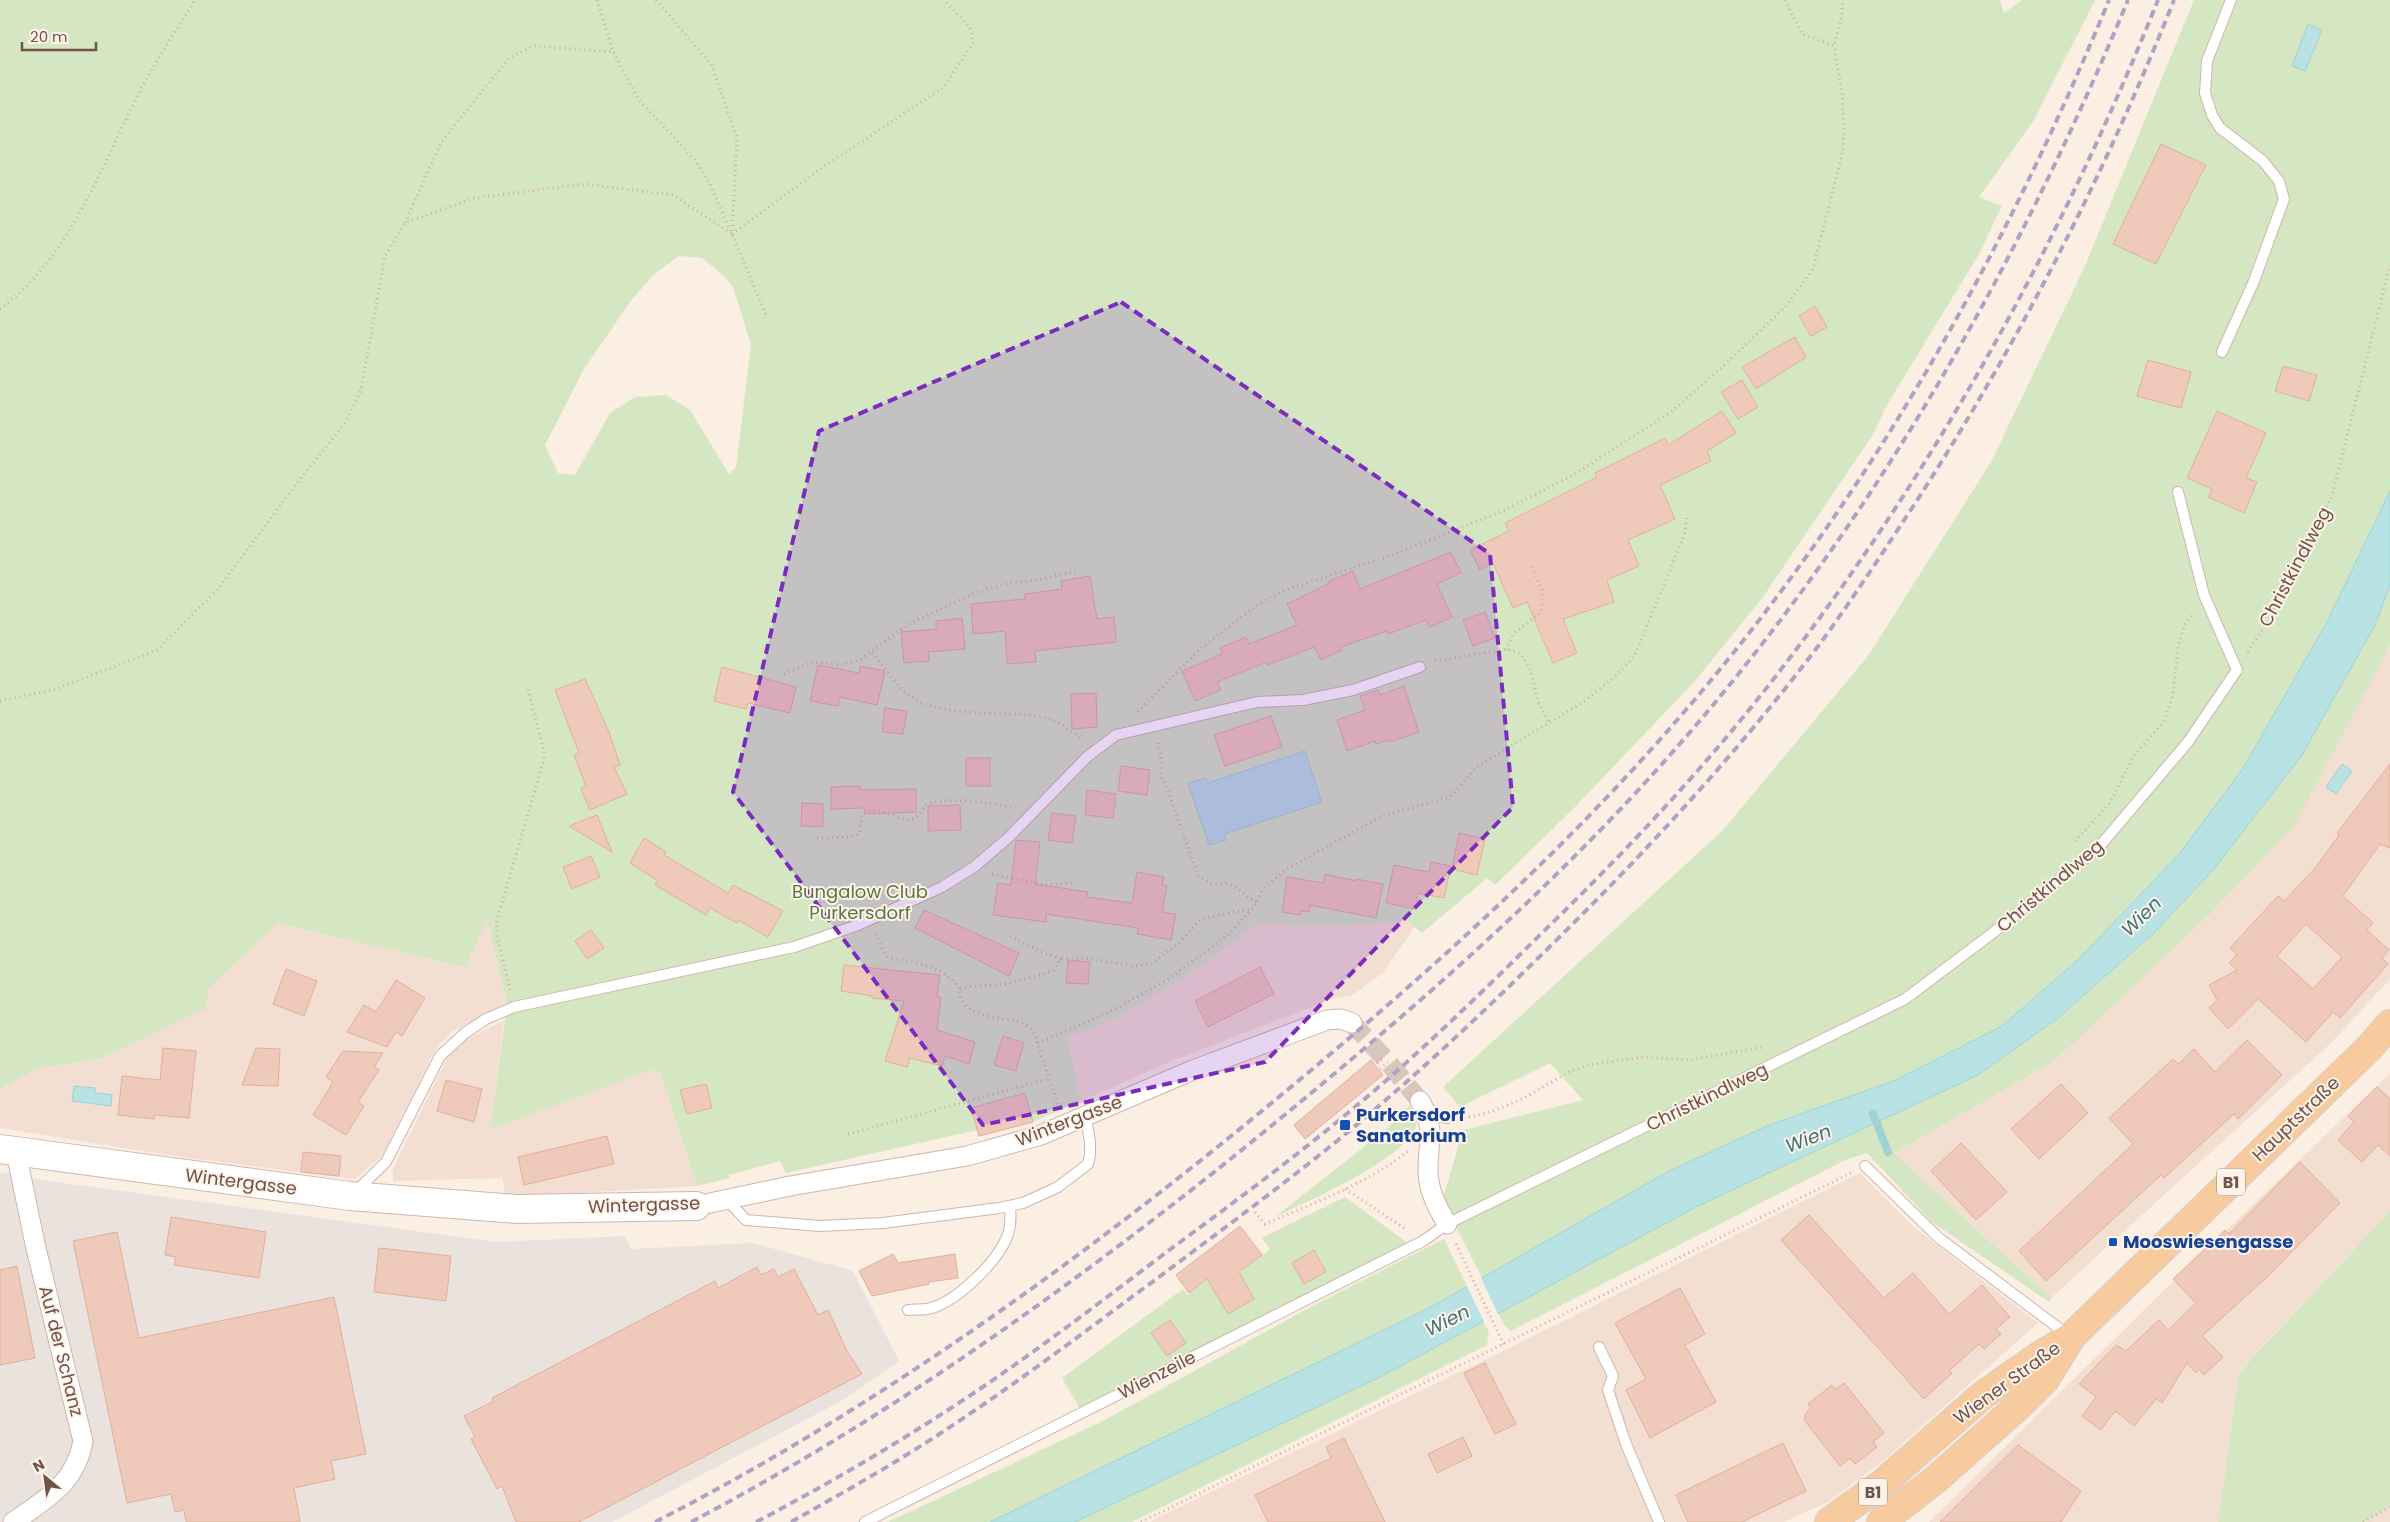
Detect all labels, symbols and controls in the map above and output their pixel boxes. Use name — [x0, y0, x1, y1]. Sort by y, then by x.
scale bar — [22, 20, 96, 52]
text: 20 m — [30, 26, 68, 47]
street label: Christkindlweg — [2252, 502, 2337, 631]
street label: Christkindlweg — [1991, 833, 2108, 938]
park label: Bungalow Club Purkersdorf — [792, 879, 928, 925]
water label: Wien — [2115, 890, 2168, 942]
street label: Christkindlweg — [1642, 1056, 1772, 1137]
street label: Hauptstraße — [2246, 1070, 2345, 1167]
street label: Wintergasse — [1012, 1089, 1126, 1152]
place label: Purkersdorf Sanatorium — [1356, 1102, 1467, 1148]
water label: Wien — [1781, 1117, 1835, 1160]
marker: Purkersdorf Sanatorium — [1338, 1118, 1352, 1132]
street label: Wintergasse — [184, 1162, 298, 1201]
road number: B1 — [2217, 1168, 2245, 1196]
street label: Wintergasse — [587, 1190, 701, 1219]
place label: Mooswiesengasse — [2123, 1229, 2293, 1254]
marker: Mooswiesengasse — [2107, 1236, 2119, 1248]
street label: Auf der Schanz — [33, 1283, 90, 1419]
water label: Wien — [1420, 1298, 1474, 1343]
street label: Wiener Straße — [1948, 1335, 2065, 1430]
street label: Wienzeile — [1114, 1344, 1200, 1405]
north arrow — [20, 1452, 70, 1502]
text: N — [29, 1454, 48, 1477]
road number: B1 — [1859, 1478, 1887, 1505]

